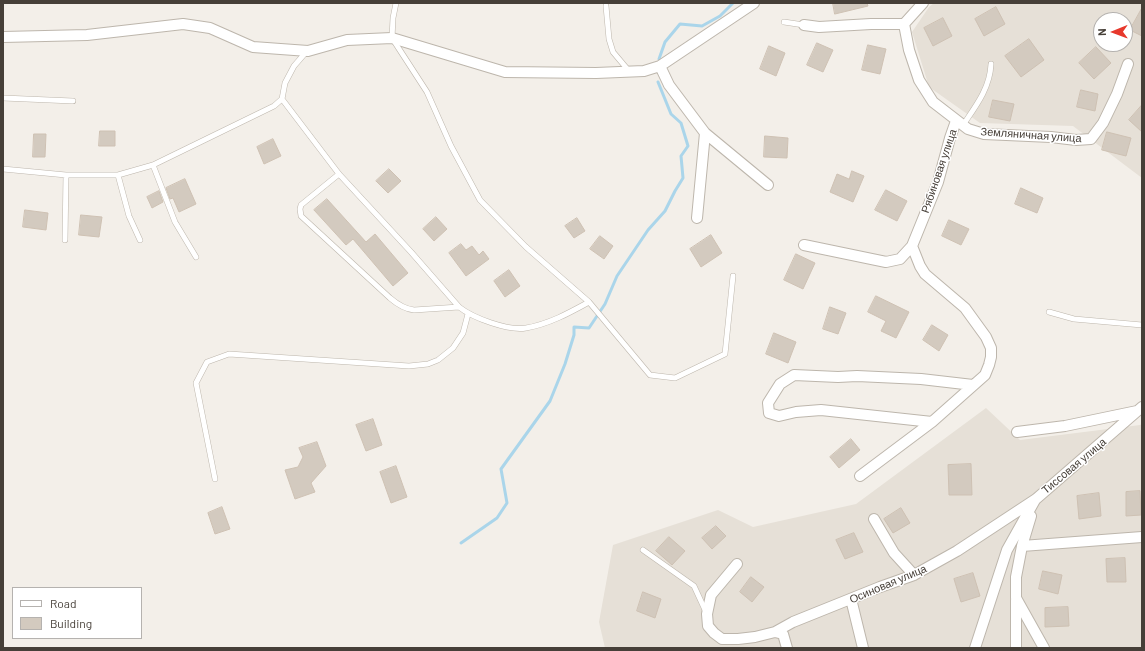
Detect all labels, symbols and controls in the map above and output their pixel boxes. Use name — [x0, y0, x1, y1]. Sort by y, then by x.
north arrow — [1093, 12, 1133, 52]
text: N — [1095, 28, 1108, 36]
street label: Земляничная улица — [980, 125, 1082, 145]
street label: Рябиновая улица — [918, 127, 960, 215]
street label: Тиссовая улица — [1039, 435, 1109, 497]
street label: Осиновая улица — [847, 562, 929, 606]
legend — [12, 587, 142, 639]
text: Road — [50, 596, 77, 610]
text: Building — [50, 616, 92, 630]

